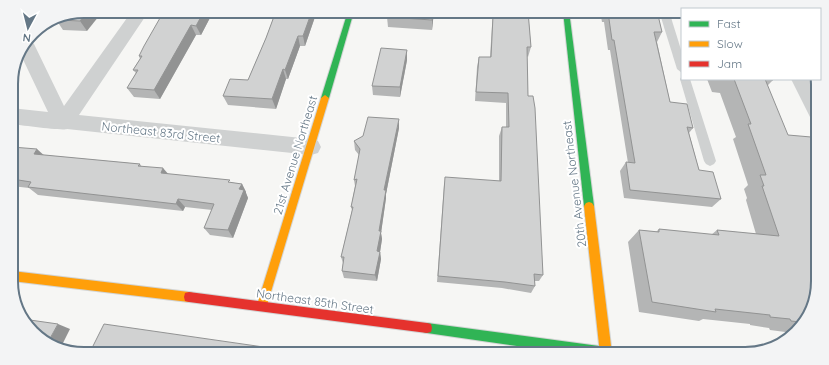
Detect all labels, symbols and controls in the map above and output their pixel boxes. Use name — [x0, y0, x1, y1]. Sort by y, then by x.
north arrow — [8, 8, 48, 48]
legend — [681, 8, 821, 80]
text: Fast — [717, 16, 741, 31]
text: N — [22, 30, 32, 45]
text: Slow — [717, 36, 743, 51]
text: Jam — [717, 56, 742, 71]
street label: 21st Avenue Northeast — [270, 94, 320, 216]
street label: Northeast 83rd Street — [101, 118, 221, 146]
street label: 20th Avenue Northeast — [559, 120, 589, 248]
street label: Northeast 85th Street — [255, 285, 375, 317]

